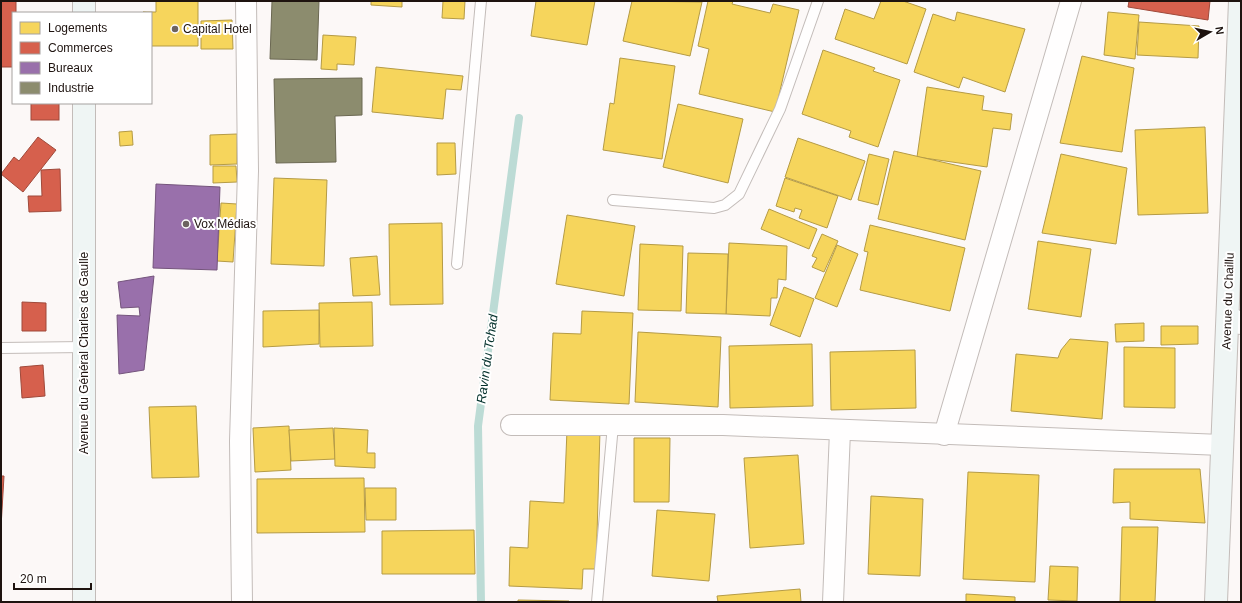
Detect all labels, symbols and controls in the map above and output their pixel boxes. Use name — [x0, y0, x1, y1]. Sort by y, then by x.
legend — [12, 12, 152, 104]
north arrow — [1190, 12, 1230, 52]
text: Logements — [48, 21, 107, 35]
place label: Capital Hotel — [183, 22, 252, 36]
marker: Capital Hotel — [170, 24, 180, 34]
text: N — [1213, 26, 1226, 35]
text: Commerces — [48, 41, 113, 55]
text: Bureaux — [48, 61, 93, 75]
text: Industrie — [48, 81, 94, 95]
place label: Vox Médias — [194, 217, 256, 231]
marker: Vox Médias — [181, 219, 191, 229]
street label: Avenue du Général Charles de Gaulle — [77, 251, 91, 454]
street label: Avenue du Chaillu — [1219, 252, 1237, 350]
water label: Ravin du Tchad — [473, 313, 501, 405]
scale bar — [14, 565, 91, 591]
text: 20 m — [20, 572, 47, 586]

